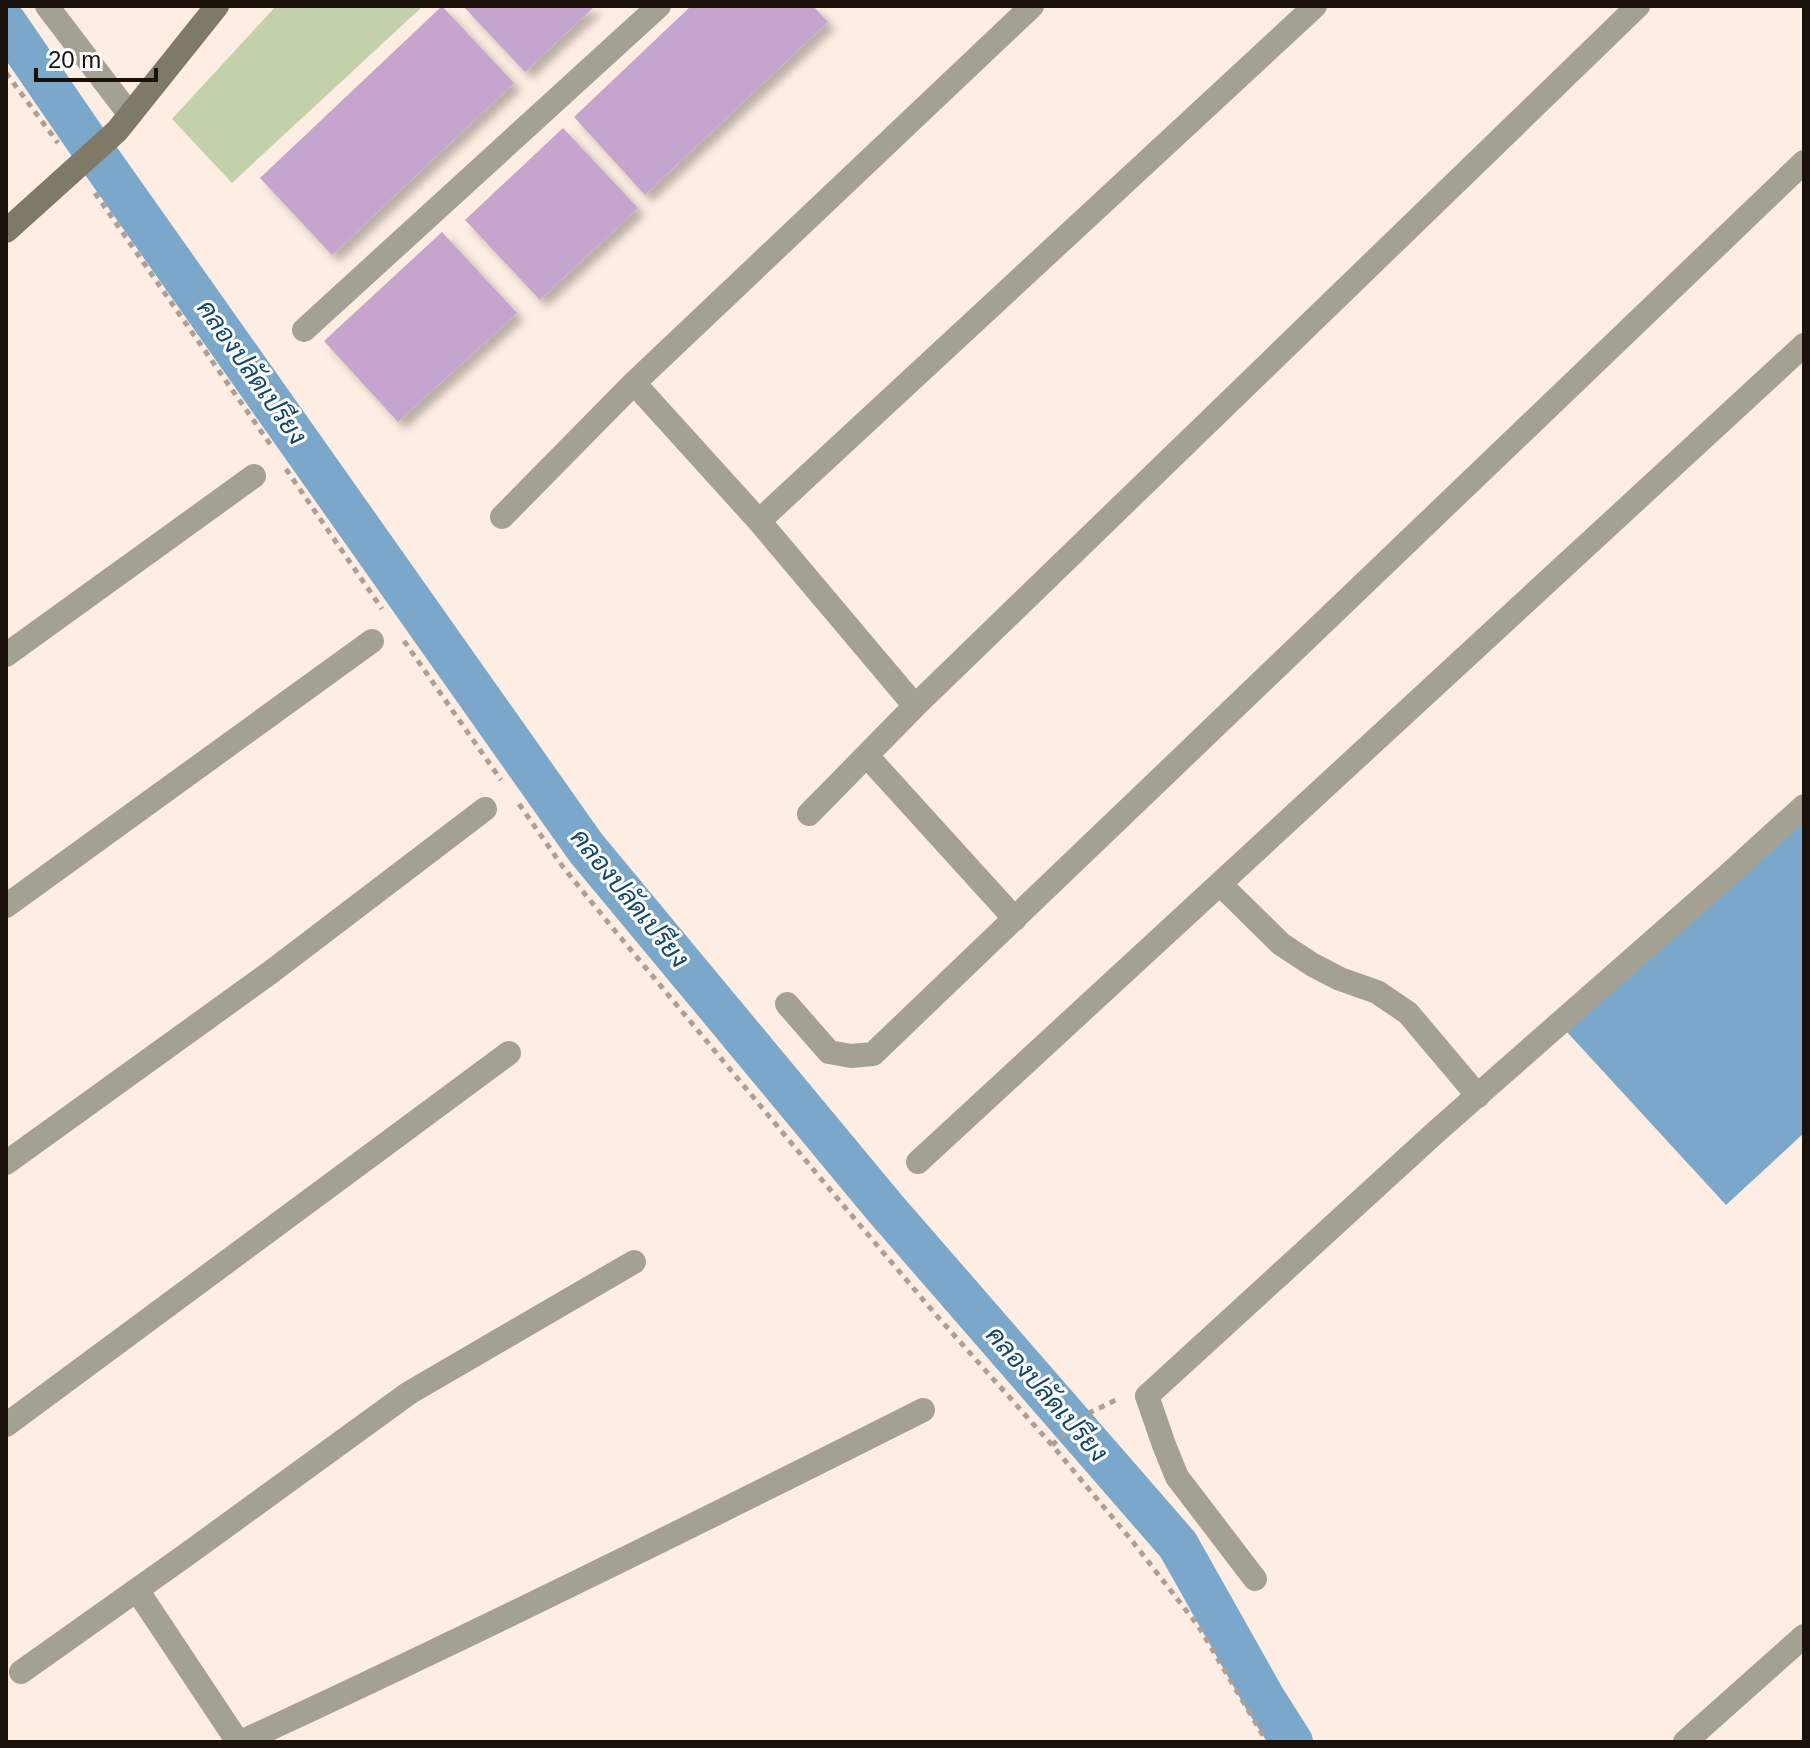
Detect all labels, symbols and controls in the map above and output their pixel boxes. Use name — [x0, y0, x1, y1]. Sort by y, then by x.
scale bar — [36, 32, 156, 82]
text: 20 m — [48, 46, 101, 73]
water label: คลองปลัดเปรียง — [191, 293, 314, 450]
water label: คลองปลัดเปรียง — [565, 822, 696, 973]
water label: คลองปลัดเปรียง — [980, 1319, 1115, 1468]

